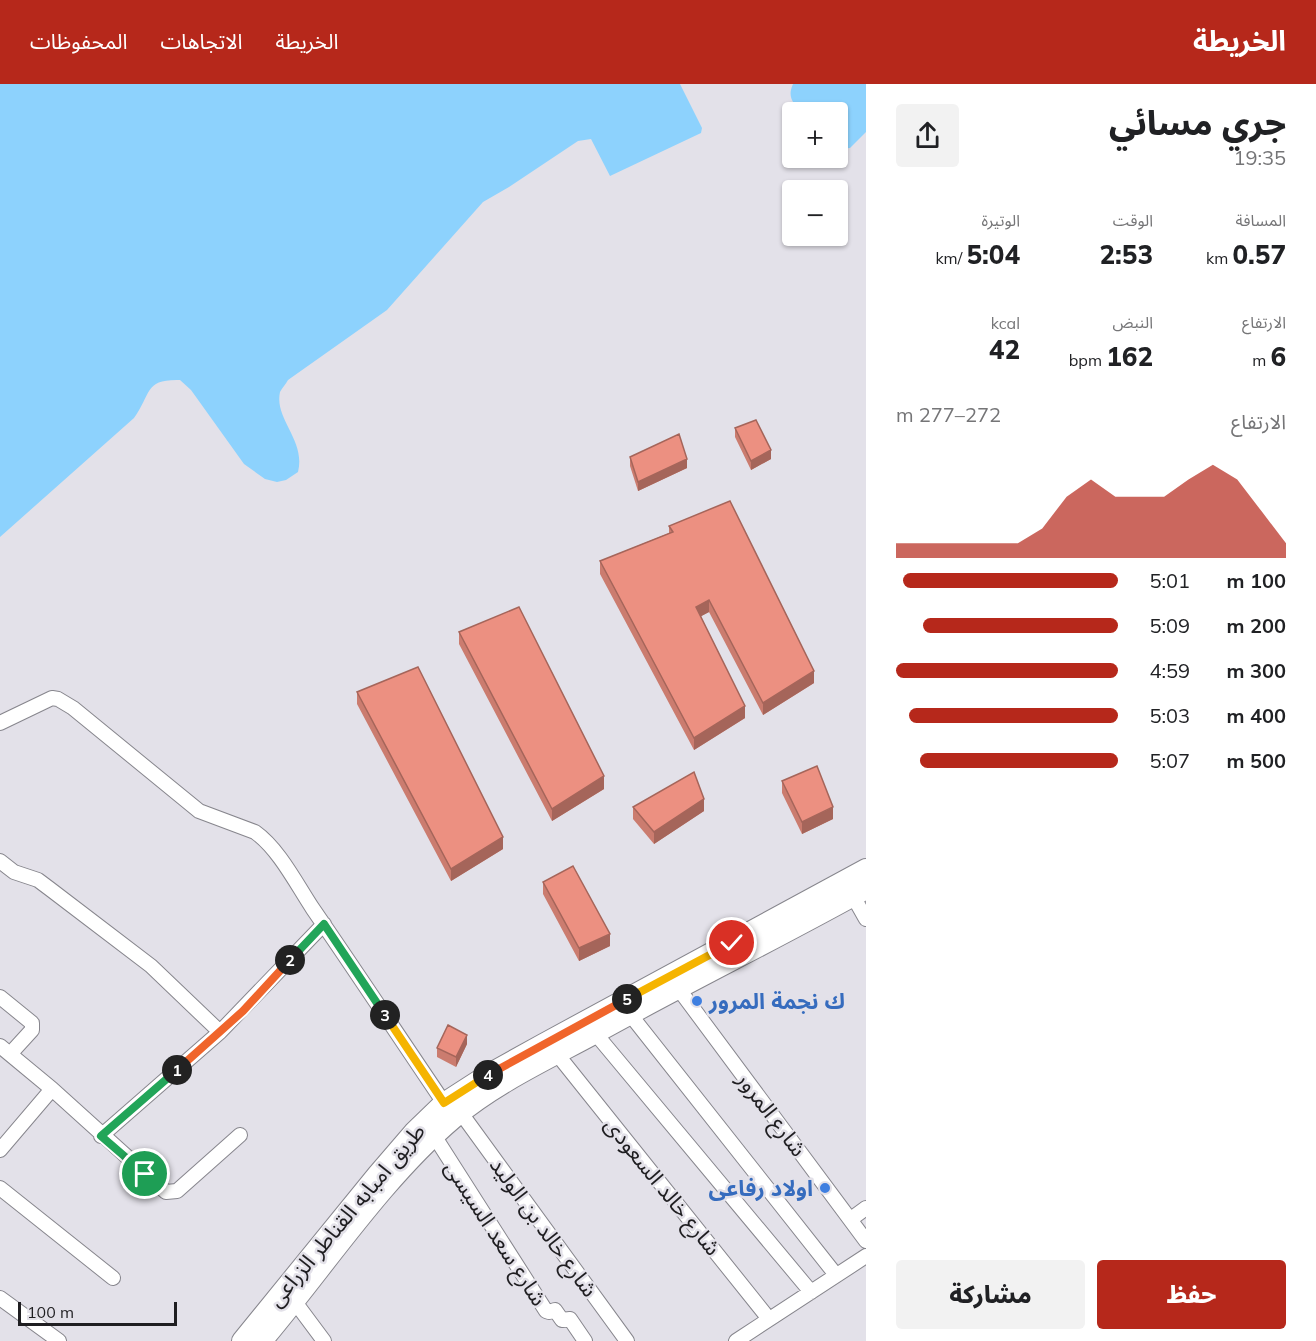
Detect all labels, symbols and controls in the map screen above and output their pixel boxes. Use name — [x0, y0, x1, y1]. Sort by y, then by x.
text: الخريطة — [1193, 23, 1286, 58]
text: المحفوظات — [30, 28, 127, 54]
text: الاتجاهات — [160, 28, 242, 54]
text: الخريطة — [275, 28, 338, 54]
map controls — [782, 102, 848, 246]
button: + — [782, 102, 848, 168]
text: جري مسائي — [1109, 102, 1286, 143]
button: share — [896, 104, 959, 167]
text: 19:35 — [1233, 145, 1286, 170]
button: − — [782, 180, 848, 246]
text: الوتيرة — [982, 210, 1020, 230]
text: الوقت — [1113, 210, 1153, 230]
text: المسافة — [1236, 210, 1286, 230]
text: 5:04 — [966, 238, 1020, 271]
text: 2:53 — [1099, 238, 1153, 271]
text: 0.57 — [1232, 238, 1286, 271]
text: /km — [935, 248, 966, 268]
text: km — [1206, 248, 1232, 268]
text: النبض — [1112, 312, 1153, 332]
text: الارتفاع — [1242, 312, 1286, 332]
text: kcal — [991, 313, 1020, 333]
text: 42 — [989, 333, 1020, 366]
text: 162 — [1106, 340, 1153, 373]
text: 6 — [1270, 340, 1286, 373]
text: bpm — [1069, 350, 1106, 370]
text: m — [1252, 350, 1270, 370]
text: 272–277 m — [896, 402, 1001, 427]
text: الارتفاع — [1231, 409, 1286, 434]
text: 5:01 — [1149, 568, 1190, 593]
text: 100 m — [1227, 568, 1286, 593]
text: 5:09 — [1149, 613, 1190, 638]
text: 200 m — [1227, 613, 1286, 638]
text: 4:59 — [1149, 658, 1190, 683]
text: 300 m — [1227, 658, 1286, 683]
text: 5:03 — [1149, 703, 1190, 728]
text: 400 m — [1227, 703, 1286, 728]
text: 5:07 — [1149, 748, 1190, 773]
text: 500 m — [1227, 748, 1286, 773]
pin — [706, 917, 757, 968]
icon: check — [715, 926, 748, 959]
pin: 2 — [275, 945, 305, 975]
text: 2 — [285, 950, 295, 970]
pin: 5 — [612, 984, 642, 1014]
place label: ك نجمة المرور — [708, 987, 845, 1015]
text: 5 — [622, 989, 632, 1009]
marker: ك نجمة المرور — [690, 994, 704, 1008]
pin: 3 — [370, 1000, 400, 1030]
text: 3 — [380, 1005, 390, 1025]
pin: 1 — [162, 1055, 192, 1085]
text: 1 — [172, 1060, 182, 1080]
pin: 4 — [473, 1060, 503, 1090]
text: 4 — [483, 1065, 493, 1085]
street label: شارع المرور — [728, 1065, 813, 1164]
street label: شارع خالد السعودى — [596, 1111, 727, 1263]
street label: طريق امبابه القناطر الزراعى — [261, 1118, 431, 1312]
pin — [119, 1148, 170, 1199]
street label: شارع خالد بن الوليد — [482, 1152, 604, 1304]
street label: شارع سعد السيسى — [436, 1155, 553, 1313]
icon: arrive — [128, 1157, 161, 1190]
place label: اولاد رفاعى — [708, 1174, 813, 1202]
marker: اولاد رفاعى — [818, 1181, 832, 1195]
button: مشاركة — [896, 1260, 1085, 1329]
button: حفظ — [1097, 1260, 1286, 1329]
scale bar — [18, 1299, 177, 1326]
text: 100 m — [27, 1302, 74, 1322]

